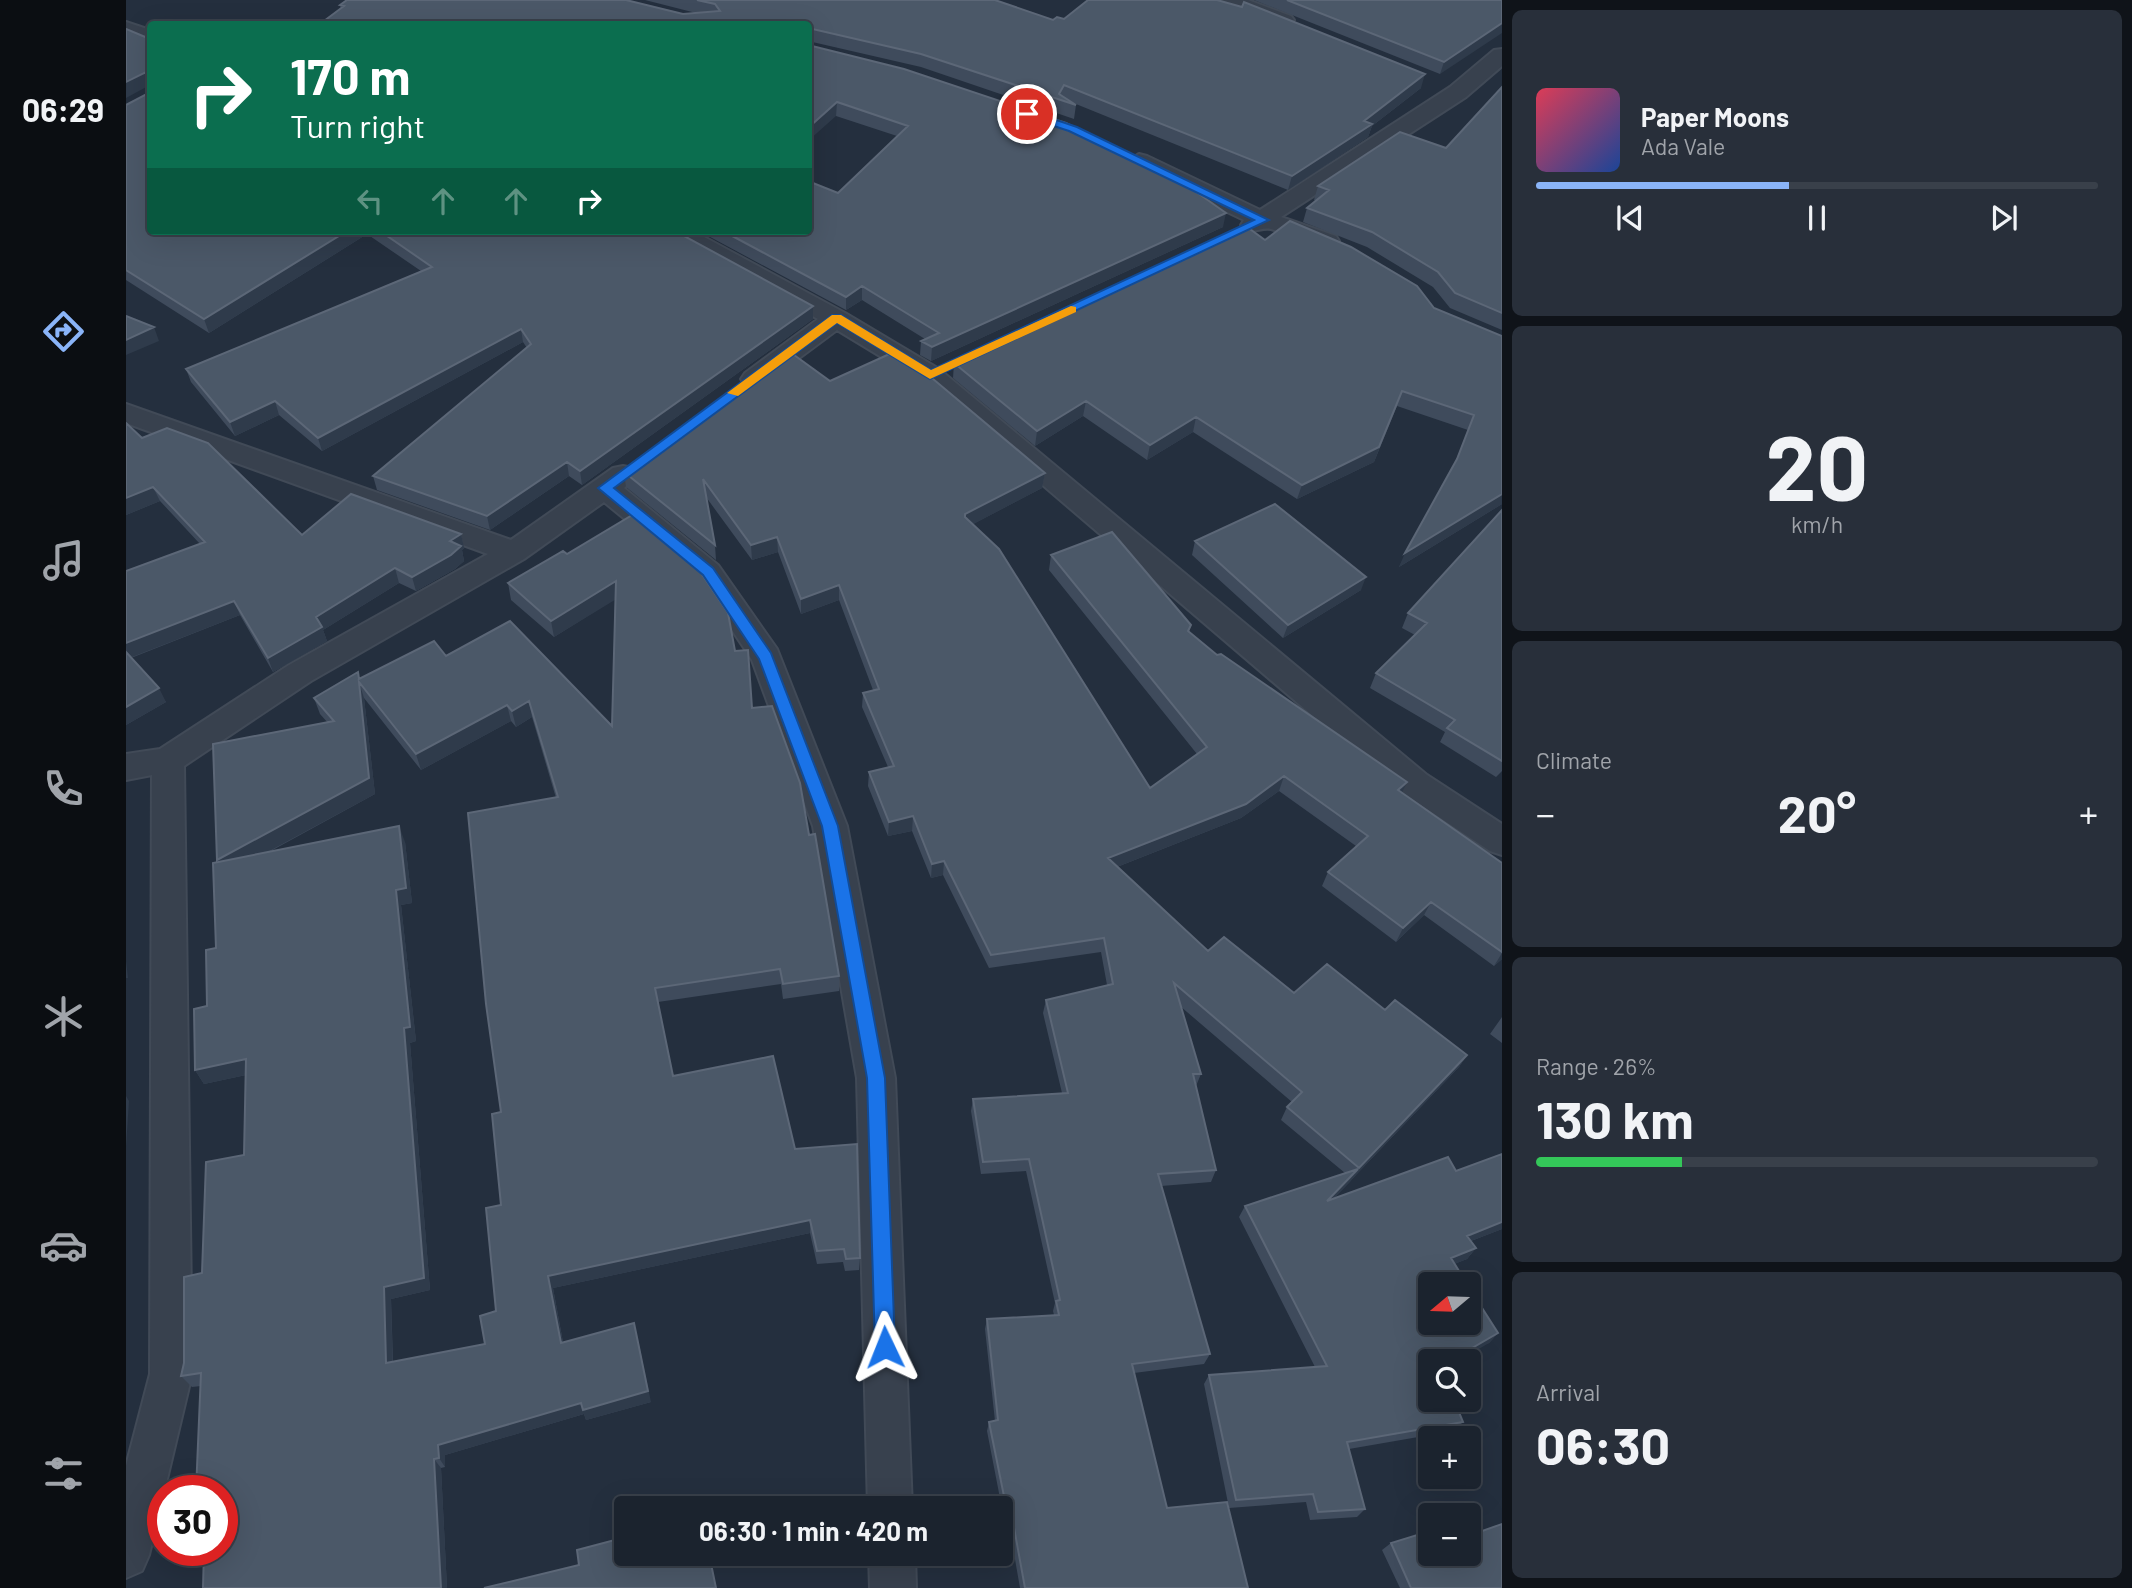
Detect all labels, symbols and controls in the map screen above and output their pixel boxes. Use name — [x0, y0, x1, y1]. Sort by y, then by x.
text: 170 m — [290, 46, 410, 105]
icon: right — [175, 49, 266, 140]
pin — [997, 84, 1057, 144]
text: 06:29 — [22, 90, 104, 128]
icon: arrive — [1008, 95, 1046, 133]
text: Paper Moons — [1641, 101, 1789, 132]
text: Turn right — [290, 106, 425, 144]
text: Ada Vale — [1641, 132, 1725, 160]
icon: left — [351, 182, 389, 220]
icon: ahead — [424, 182, 462, 220]
icon: ahead — [497, 182, 535, 220]
icon: right — [570, 182, 608, 220]
icon: previous — [1611, 199, 1649, 237]
icon: pause — [1798, 199, 1836, 237]
icon: next — [1985, 199, 2023, 237]
icon: directions — [39, 307, 88, 356]
text: 20 — [1766, 410, 1868, 519]
text: km/h — [1791, 510, 1843, 538]
icon: music — [39, 536, 88, 585]
text: Climate — [1536, 746, 1612, 774]
icon: phone — [39, 764, 88, 813]
text: 20° — [1778, 781, 1856, 843]
text: − — [1536, 790, 1555, 836]
text: + — [2079, 790, 2098, 836]
icon: climate — [39, 992, 88, 1041]
text: Range · 26% — [1536, 1052, 1657, 1080]
text: 130 km — [1536, 1087, 1694, 1149]
icon: car — [39, 1221, 88, 1270]
north arrow — [1418, 1272, 1480, 1335]
map controls — [1418, 1272, 1481, 1566]
position arrow — [848, 1310, 922, 1384]
button: search — [1418, 1349, 1481, 1412]
text: Arrival — [1536, 1378, 1600, 1406]
text: 06:30 — [1536, 1413, 1670, 1475]
button: + — [1418, 1426, 1481, 1489]
icon: filters — [39, 1449, 88, 1498]
speed limit sign: 30 — [147, 1475, 238, 1566]
button: − — [1418, 1503, 1481, 1566]
text: 06:30 · 1 min · 420 m — [699, 1515, 928, 1546]

